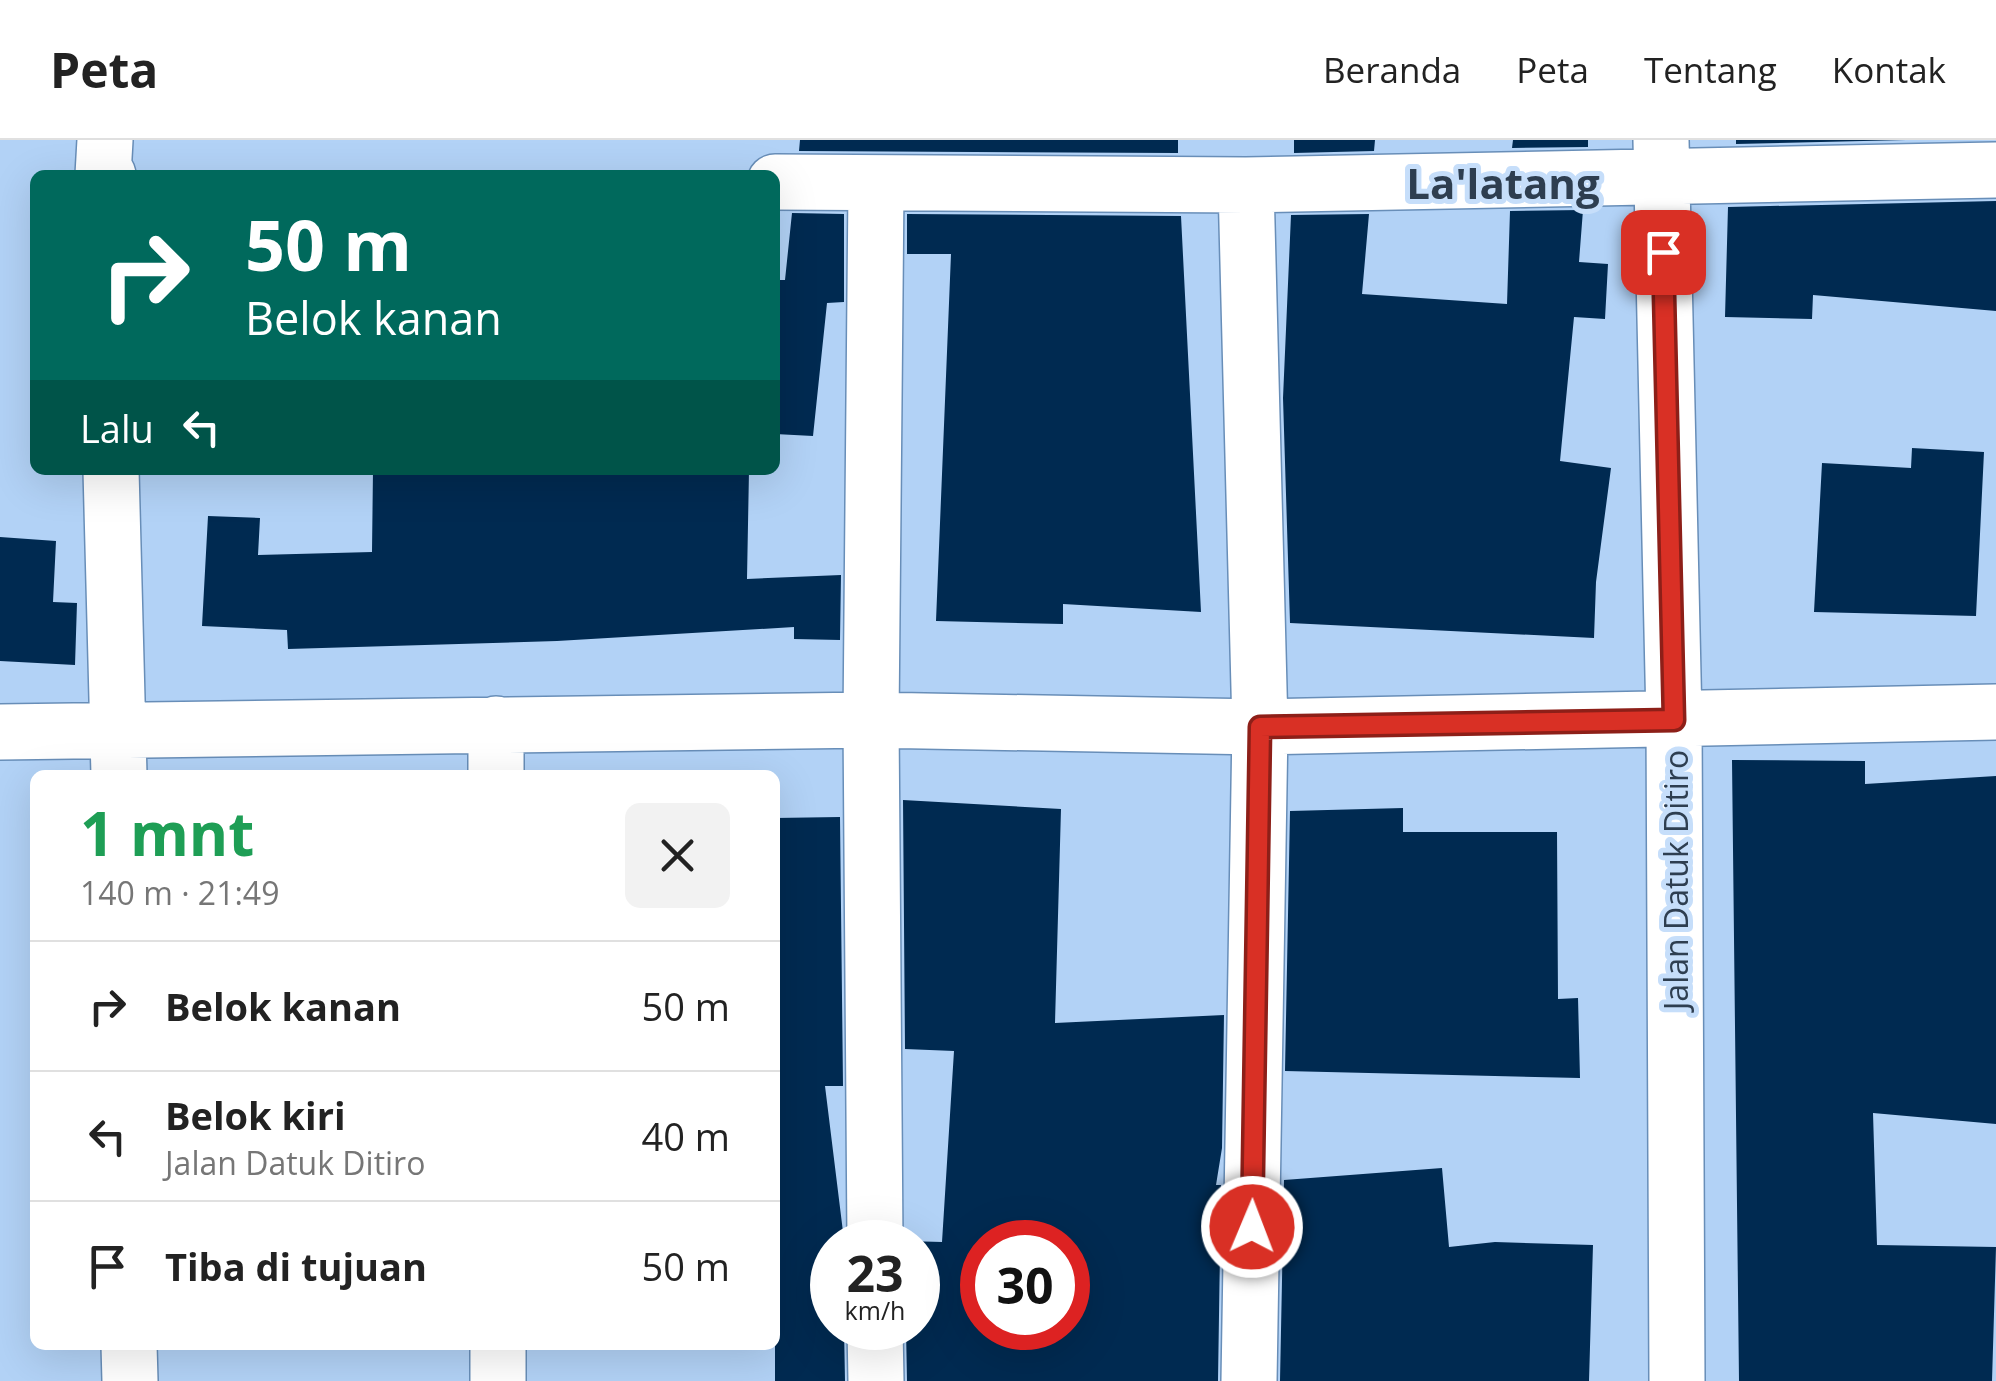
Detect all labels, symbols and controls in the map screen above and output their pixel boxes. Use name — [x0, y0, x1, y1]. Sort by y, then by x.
text: Peta — [50, 37, 158, 102]
text: Beranda — [1323, 46, 1461, 93]
text: Peta — [1516, 46, 1589, 93]
text: Tentang — [1644, 46, 1777, 93]
text: Kontak — [1832, 46, 1946, 93]
district label: La'latang — [1406, 154, 1600, 211]
text: 50 m — [245, 196, 412, 292]
icon: right — [80, 210, 210, 340]
pin — [1621, 210, 1706, 295]
icon: arrive — [1636, 225, 1691, 280]
text: Belok kanan — [245, 287, 502, 348]
icon: left — [174, 400, 229, 455]
text: Lalu — [80, 402, 154, 454]
street label: Jalan Datuk Ditiro — [1654, 750, 1697, 1013]
text: 1 mnt — [80, 792, 254, 874]
button: close — [625, 803, 730, 908]
text: 140 m · 21:49 — [80, 871, 279, 914]
icon: right — [80, 979, 135, 1034]
text: Belok kanan — [165, 980, 401, 1032]
text: 50 m — [641, 980, 730, 1032]
text: Belok kiri — [165, 1089, 346, 1141]
icon: left — [80, 1109, 135, 1164]
text: 40 m — [641, 1110, 730, 1162]
text: Jalan Datuk Ditiro — [165, 1141, 425, 1184]
position arrow — [1200, 1175, 1304, 1279]
speed limit sign: 30 — [960, 1220, 1090, 1350]
icon: arrive — [80, 1239, 135, 1294]
text: 23 — [846, 1239, 904, 1307]
text: Tiba di tujuan — [165, 1240, 427, 1292]
text: 50 m — [641, 1240, 730, 1292]
text: km/h — [845, 1293, 905, 1327]

